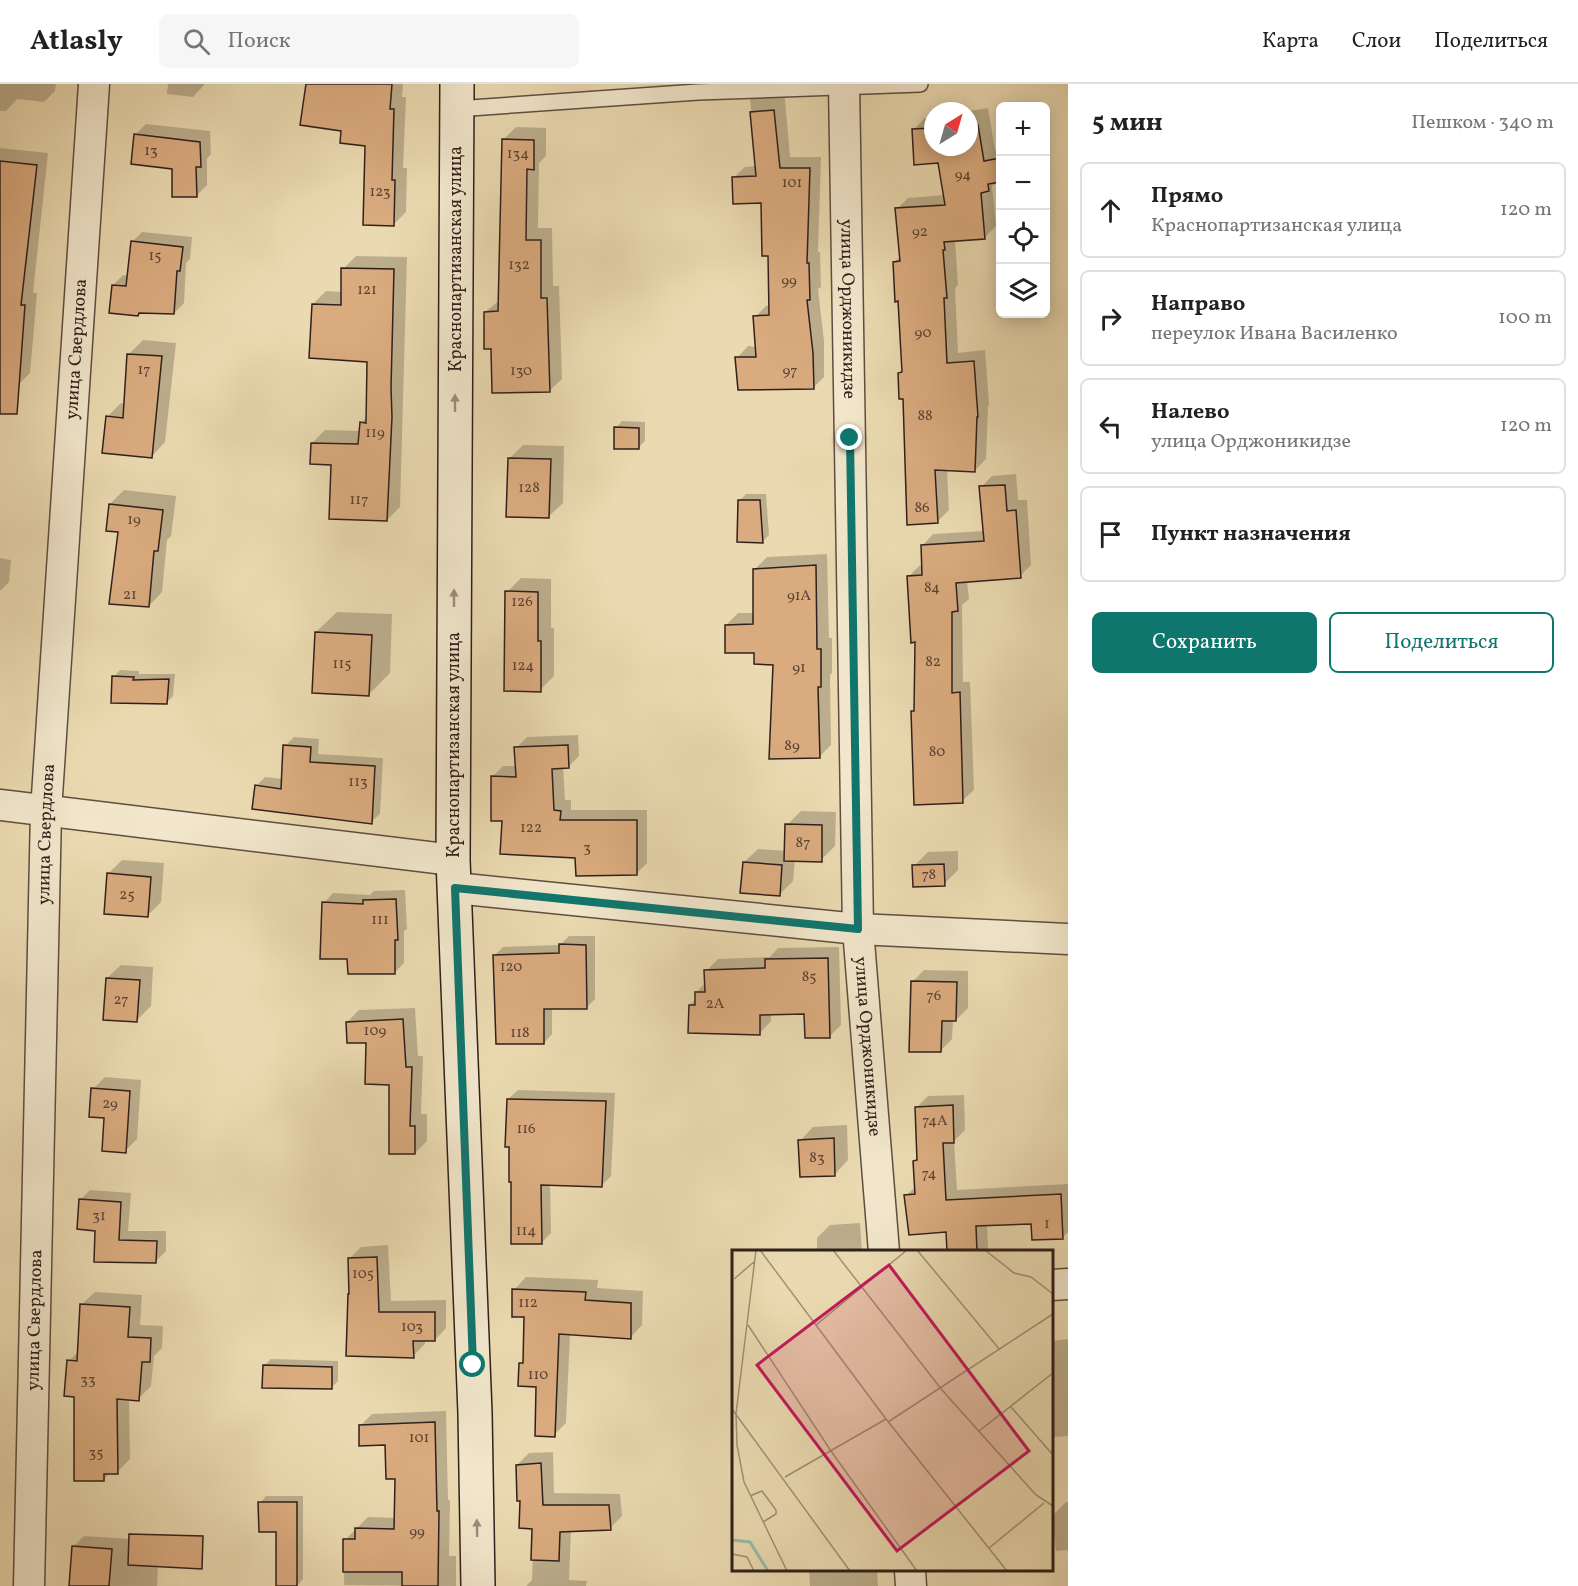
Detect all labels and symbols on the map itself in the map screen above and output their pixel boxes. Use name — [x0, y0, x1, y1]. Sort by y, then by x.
north arrow — [924, 102, 978, 156]
house number: 13 — [144, 141, 158, 162]
house number: 134 — [507, 144, 529, 165]
street label: Краснопартизанская улица — [444, 146, 469, 372]
house number: 94 — [955, 165, 971, 186]
house number: 101 — [782, 173, 802, 194]
house number: 123 — [369, 182, 391, 203]
street label: улица Орджоникидзе — [834, 219, 862, 399]
house number: 92 — [912, 222, 928, 243]
house number: 15 — [148, 246, 162, 267]
house number: 132 — [508, 255, 530, 276]
house number: 99 — [781, 271, 797, 292]
street label: улица Свердлова — [59, 278, 94, 420]
house number: 121 — [357, 280, 377, 301]
house number: 90 — [914, 323, 932, 344]
house number: 17 — [137, 360, 151, 381]
house number: 130 — [510, 361, 532, 382]
house number: 97 — [782, 361, 798, 382]
one-way arrow — [450, 393, 460, 412]
house number: 88 — [917, 406, 933, 427]
house number: 119 — [365, 423, 385, 444]
route end — [836, 424, 862, 450]
house number: 128 — [518, 478, 540, 499]
house number: 117 — [350, 490, 368, 511]
house number: 86 — [914, 498, 930, 519]
house number: 19 — [127, 510, 141, 531]
house number: 84 — [924, 578, 940, 599]
house number: 21 — [123, 585, 137, 606]
house number: 91А — [787, 586, 812, 607]
one-way arrow — [449, 588, 459, 607]
house number: 126 — [511, 592, 533, 613]
street label: Краснопартизанская улица — [442, 632, 467, 858]
house number: 82 — [925, 652, 941, 673]
house number: 115 — [333, 654, 351, 675]
house number: 124 — [512, 656, 534, 677]
house number: 91 — [792, 658, 806, 679]
house number: 89 — [784, 736, 800, 757]
house number: 80 — [929, 742, 945, 763]
street label: улица Свердлова — [31, 763, 62, 905]
house number: 113 — [348, 772, 368, 793]
house number: 122 — [520, 818, 542, 839]
house number: 87 — [796, 833, 810, 854]
house number: 3 — [583, 838, 591, 859]
house number: 78 — [922, 865, 936, 886]
house number: 25 — [119, 885, 135, 906]
house number: 111 — [371, 910, 389, 931]
street label: улица Орджоникидзе — [848, 956, 887, 1137]
house number: 120 — [500, 957, 522, 978]
house number: 85 — [802, 967, 816, 988]
house number: 76 — [927, 986, 941, 1007]
house number: 27 — [114, 990, 128, 1011]
house number: 2А — [706, 994, 725, 1015]
house number: 109 — [364, 1021, 387, 1042]
house number: 118 — [510, 1023, 530, 1044]
house number: 29 — [102, 1094, 118, 1115]
house number: 74А — [922, 1111, 948, 1132]
house number: 116 — [516, 1119, 536, 1140]
house number: 83 — [809, 1148, 825, 1169]
house number: 74 — [922, 1164, 936, 1185]
house number: 31 — [92, 1206, 106, 1227]
house number: 1 — [1044, 1214, 1050, 1235]
house number: 114 — [516, 1221, 536, 1242]
street label: улица Свердлова — [21, 1249, 49, 1391]
inset map — [732, 1250, 1053, 1571]
house number: 105 — [352, 1264, 374, 1285]
house number: 112 — [518, 1293, 538, 1314]
house number: 103 — [401, 1317, 423, 1338]
route start — [459, 1351, 485, 1377]
house number: 110 — [528, 1365, 548, 1386]
house number: 33 — [80, 1370, 96, 1391]
house number: 101 — [409, 1428, 429, 1449]
house number: 35 — [89, 1443, 103, 1464]
one-way arrow — [472, 1518, 482, 1537]
house number: 99 — [409, 1522, 425, 1543]

